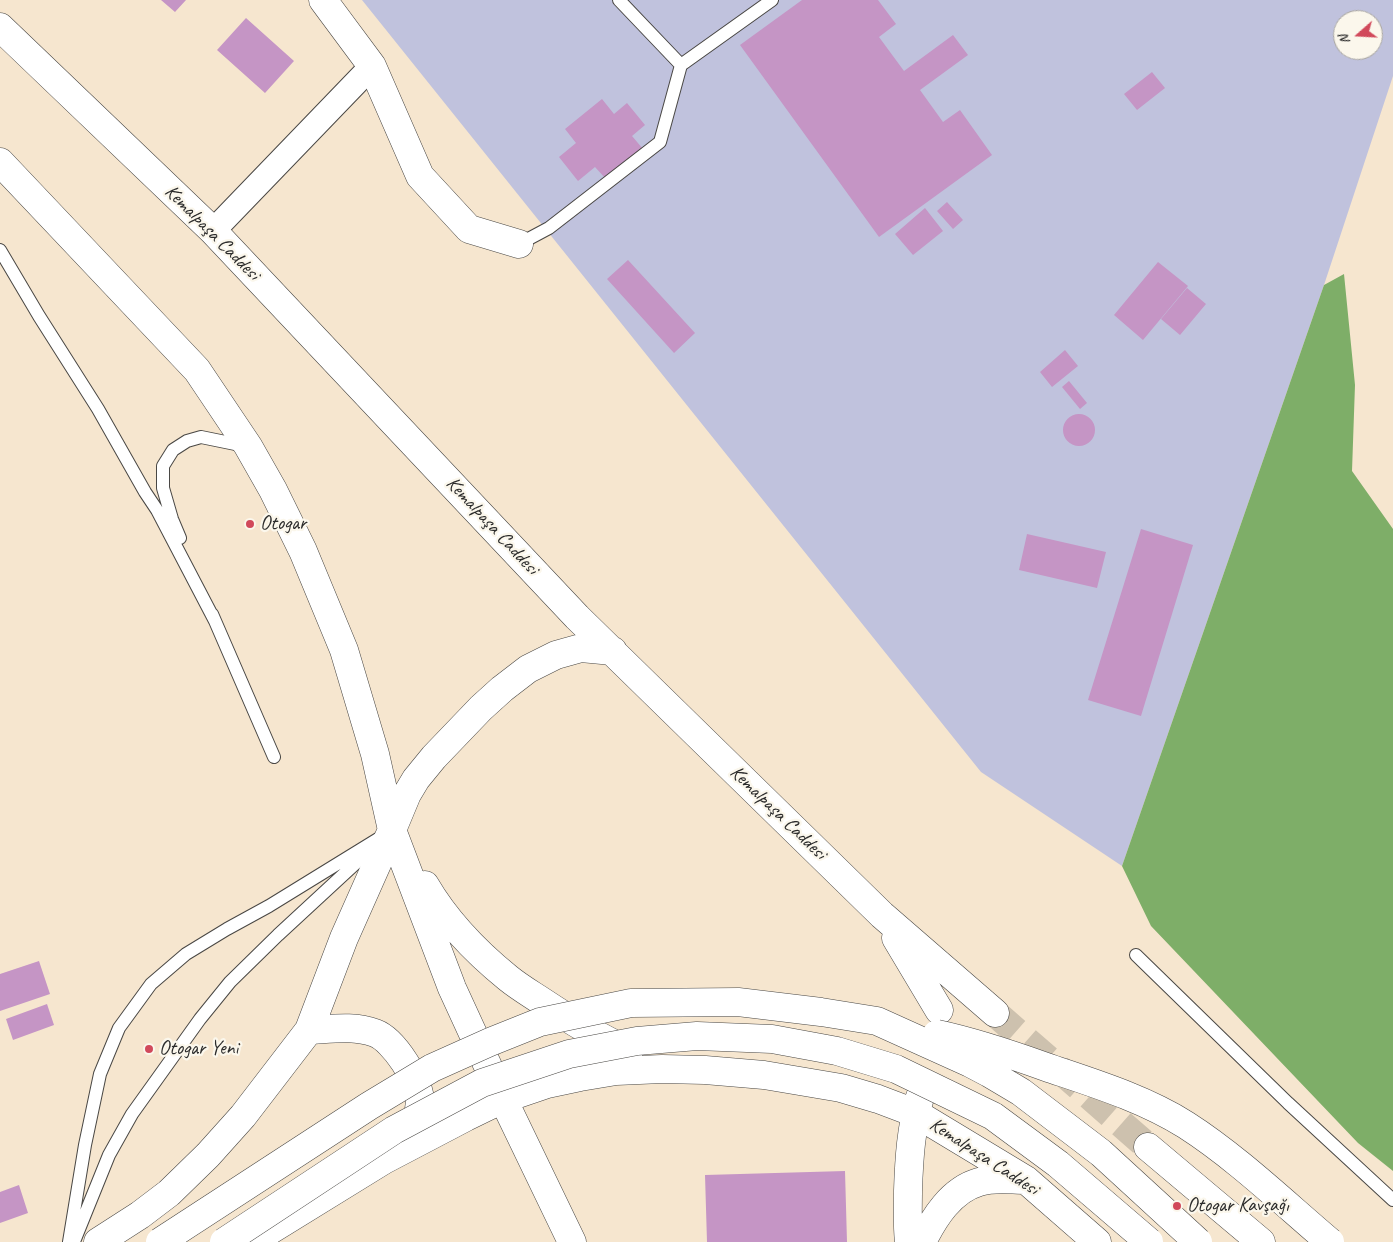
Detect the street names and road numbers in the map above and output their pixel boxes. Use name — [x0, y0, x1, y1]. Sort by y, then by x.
street label: Kemalpaşa Caddesi — [159, 180, 265, 286]
street label: Kemalpaşa Caddesi — [440, 472, 544, 580]
street label: Kemalpaşa Caddesi — [725, 761, 831, 865]
street label: Kemalpaşa Caddesi — [925, 1113, 1043, 1201]

